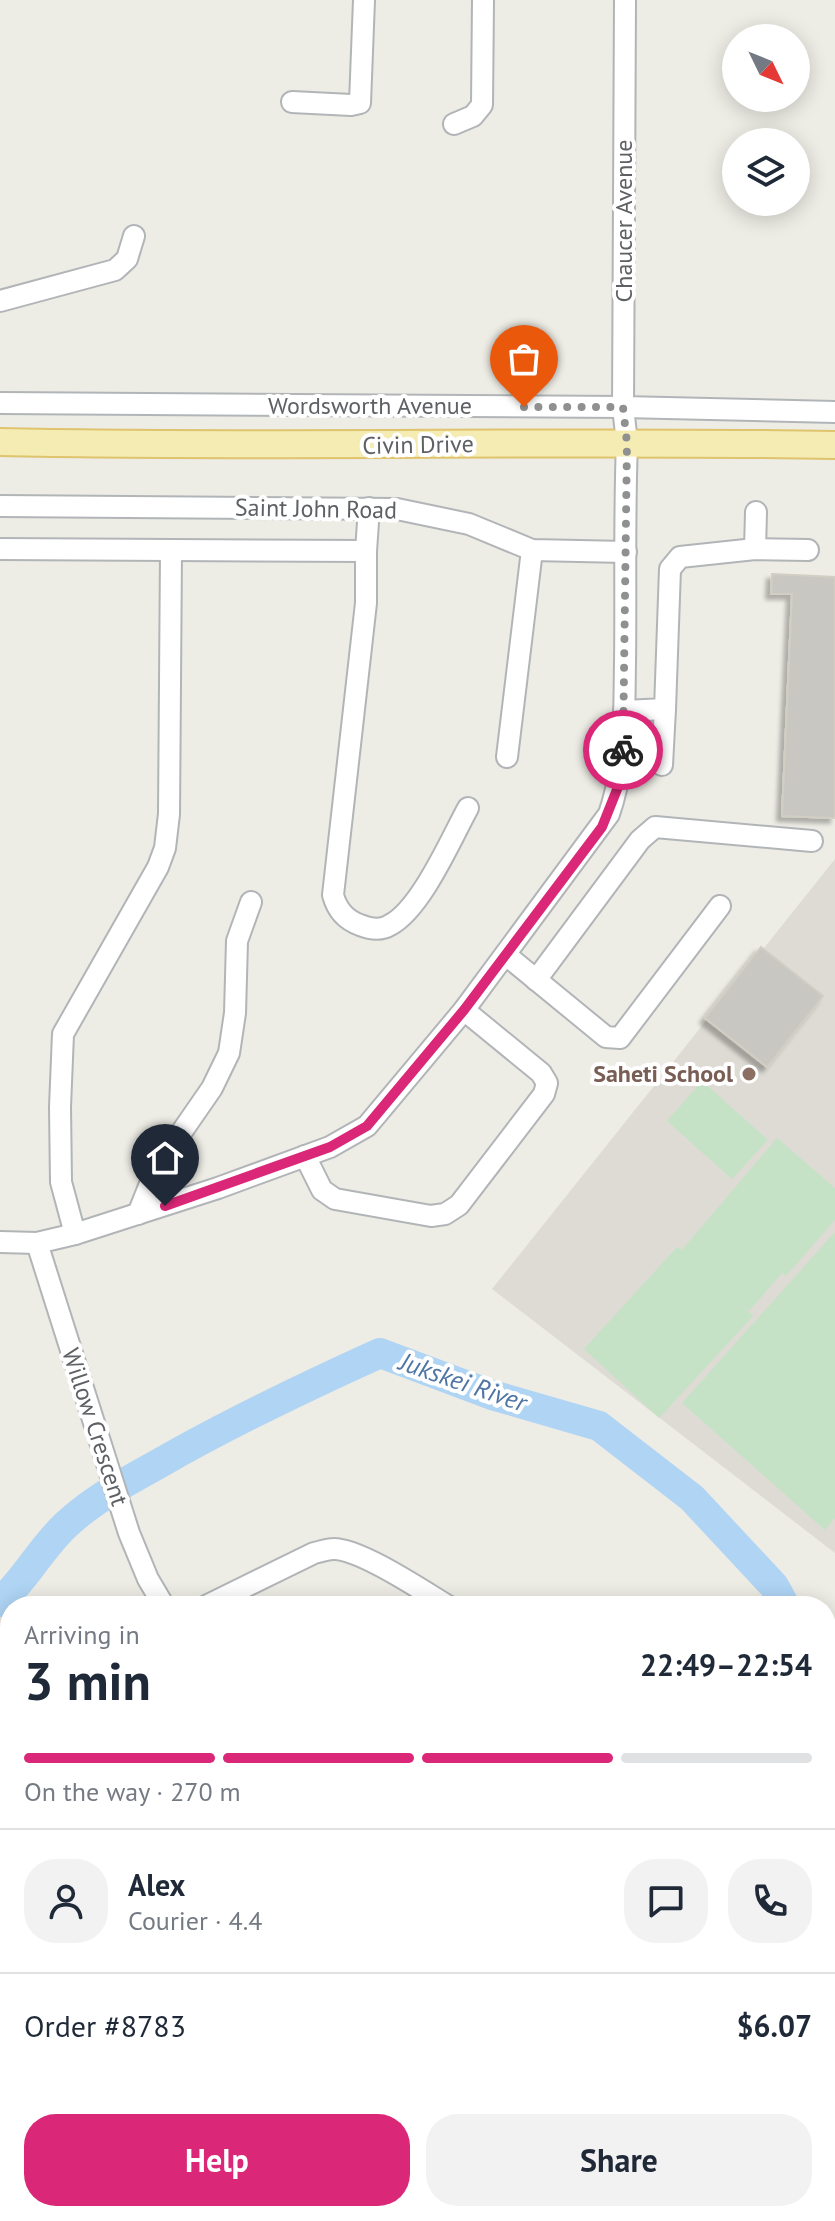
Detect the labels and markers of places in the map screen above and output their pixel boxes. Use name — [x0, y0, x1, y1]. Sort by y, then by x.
pin — [490, 325, 558, 407]
place label: Saheti School — [593, 1058, 734, 1089]
marker: Saheti School — [740, 1065, 758, 1083]
pin — [131, 1124, 199, 1206]

